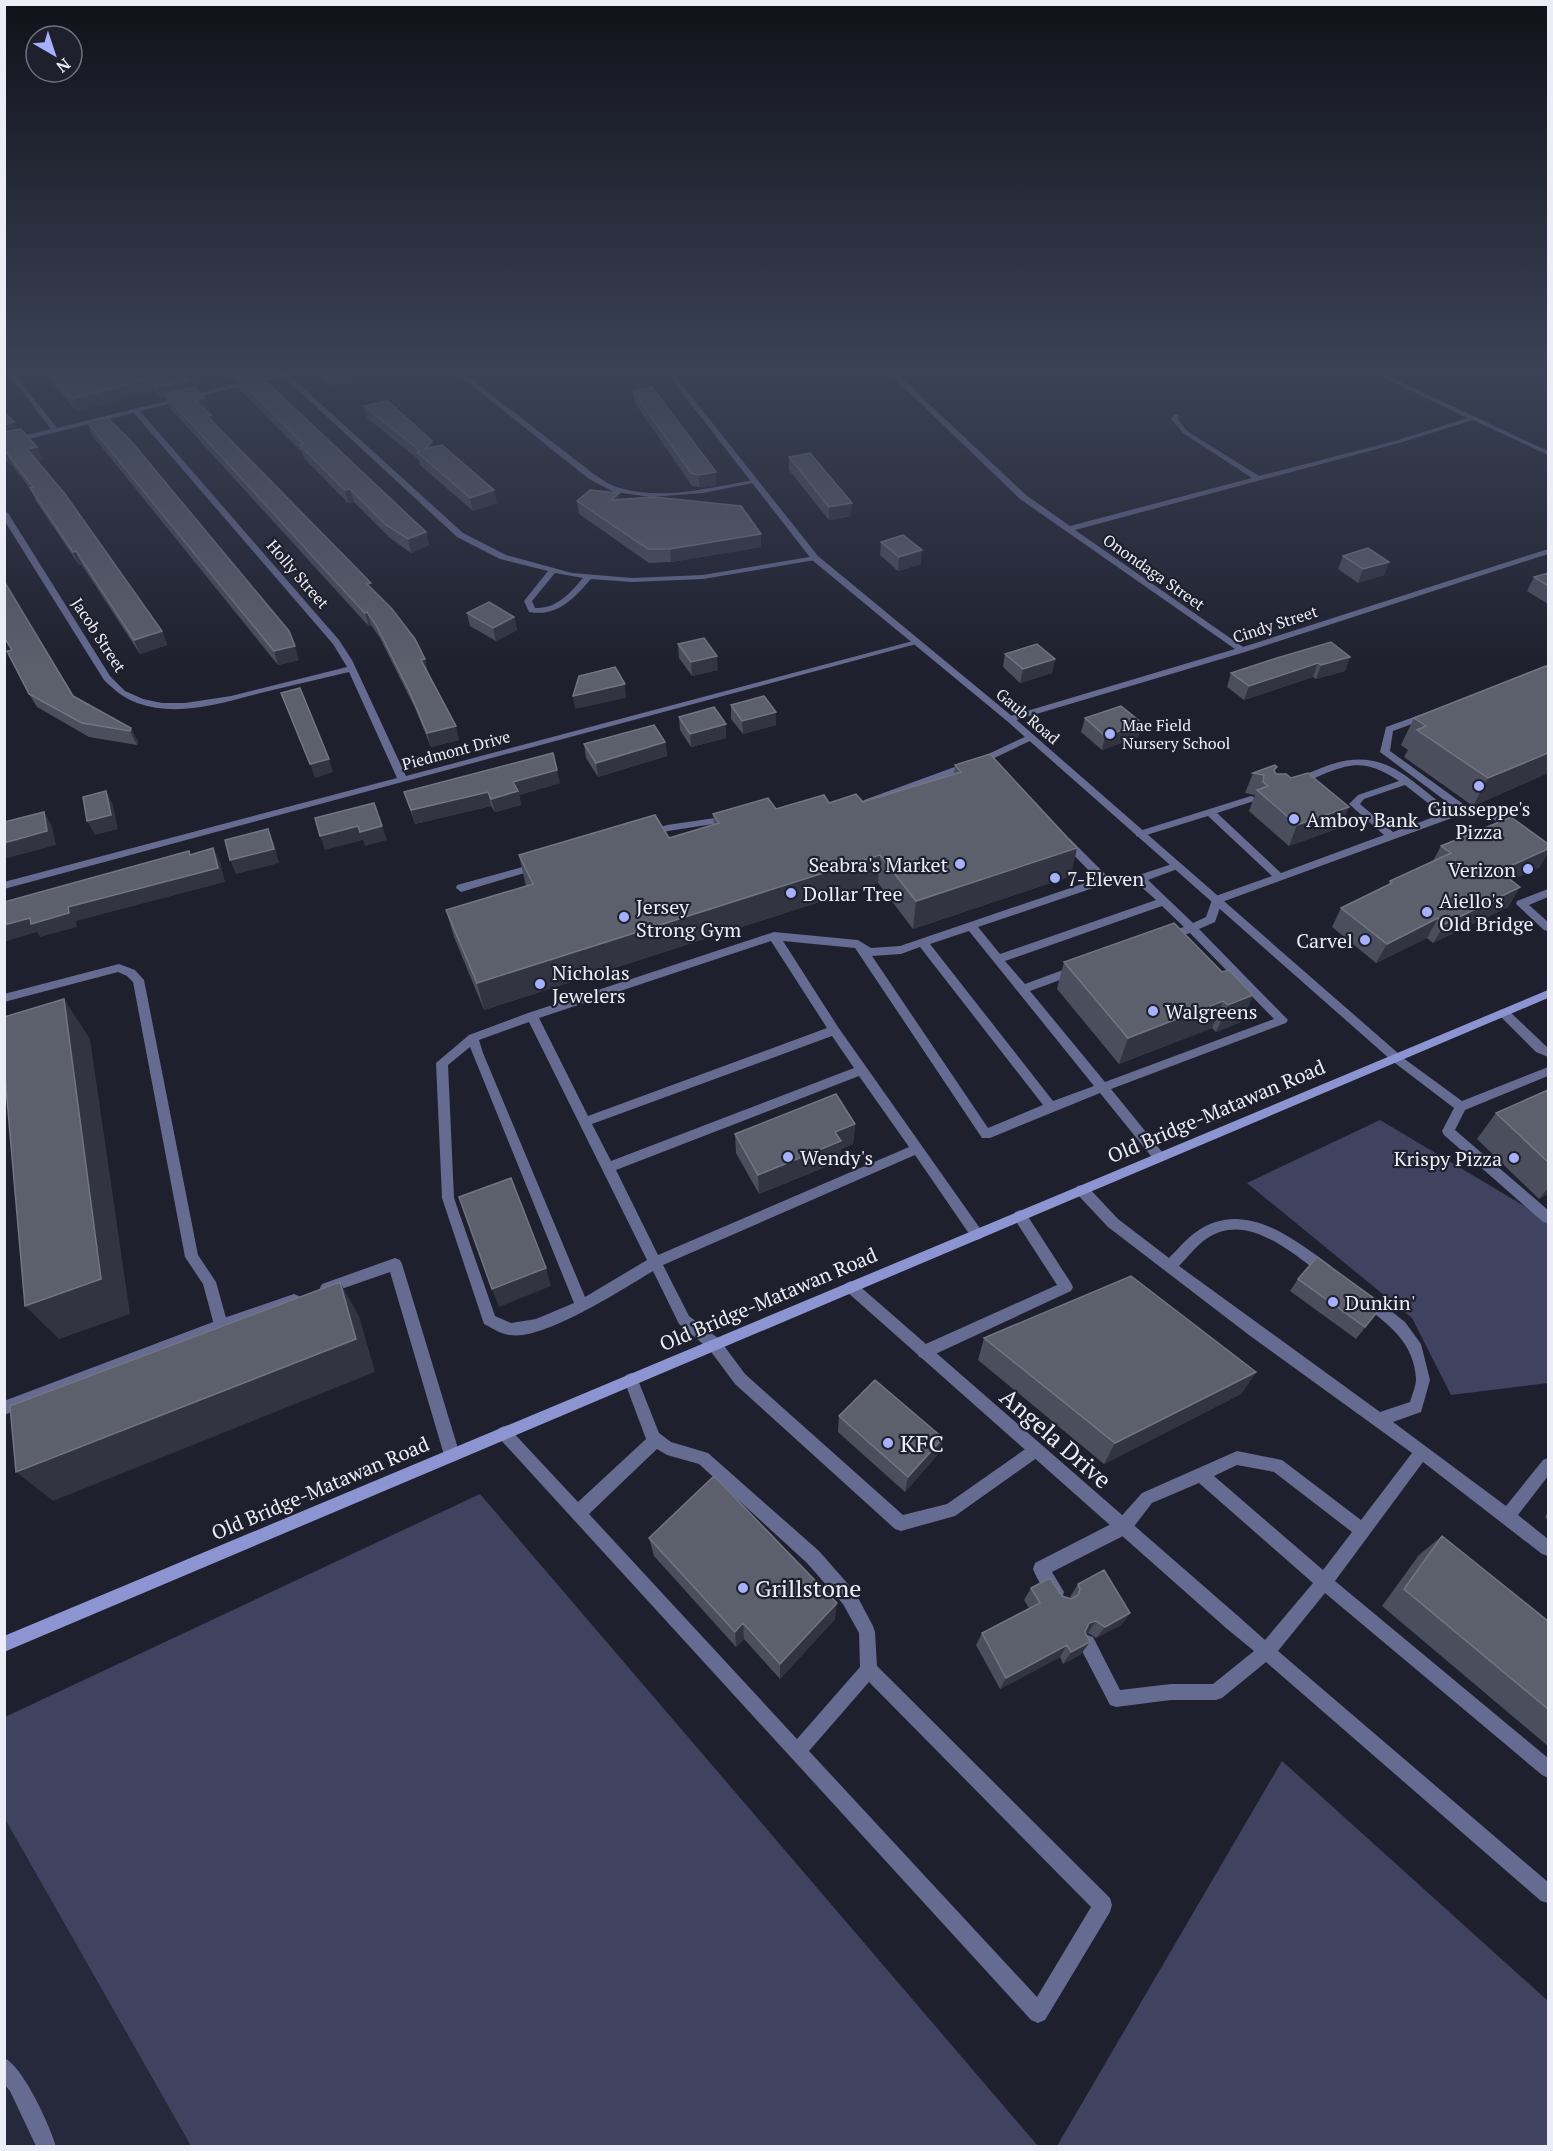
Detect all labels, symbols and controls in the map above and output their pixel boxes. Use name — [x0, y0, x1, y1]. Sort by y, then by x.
north arrow — [24, 24, 84, 84]
text: N — [52, 53, 75, 78]
street label: Onondaga Street — [1099, 529, 1209, 615]
street label: Holly Street — [262, 535, 334, 613]
street label: Jacob Street — [67, 593, 131, 677]
street label: Cindy Street — [1230, 600, 1320, 648]
street label: Gaub Road — [992, 683, 1064, 749]
place label: Mae Field Nursery School — [1122, 714, 1231, 754]
street label: Piedmont Drive — [399, 725, 513, 775]
marker: Mae Field Nursery School — [1103, 727, 1117, 741]
marker: Giusseppe's Pizza — [1472, 779, 1486, 793]
place label: Giusseppe's Pizza — [1427, 795, 1531, 845]
place label: Amboy Bank — [1306, 806, 1419, 833]
marker: Amboy Bank — [1287, 812, 1301, 826]
place label: Seabra's Market — [808, 851, 949, 878]
place label: Verizon — [1448, 856, 1516, 883]
marker: Seabra's Market — [953, 857, 967, 871]
marker: Verizon — [1521, 862, 1535, 876]
place label: 7-Eleven — [1067, 865, 1144, 892]
marker: 7-Eleven — [1048, 871, 1062, 885]
place label: Dollar Tree — [803, 880, 902, 907]
marker: Dollar Tree — [784, 886, 798, 900]
place label: Aiello's Old Bridge — [1439, 887, 1533, 937]
place label: Jersey Strong Gym — [636, 893, 741, 943]
marker: Aiello's Old Bridge — [1420, 905, 1434, 919]
marker: Jersey Strong Gym — [617, 910, 631, 924]
place label: Carvel — [1296, 927, 1353, 954]
marker: Carvel — [1358, 933, 1372, 947]
place label: Nicholas Jewelers — [552, 959, 630, 1009]
marker: Nicholas Jewelers — [533, 977, 547, 991]
place label: Walgreens — [1165, 998, 1257, 1025]
marker: Walgreens — [1146, 1004, 1160, 1018]
street label: Old Bridge-Matawan Road — [1103, 1053, 1329, 1169]
place label: Wendy's — [800, 1144, 873, 1171]
place label: Krispy Pizza — [1394, 1145, 1502, 1172]
marker: Wendy's — [781, 1150, 795, 1164]
marker: Krispy Pizza — [1507, 1151, 1521, 1165]
street label: Old Bridge-Matawan Road — [655, 1241, 881, 1357]
place label: Dunkin' — [1345, 1289, 1415, 1316]
marker: Dunkin' — [1326, 1295, 1340, 1309]
street label: Angela Drive — [994, 1381, 1118, 1495]
place label: KFC — [900, 1427, 944, 1459]
street label: Old Bridge-Matawan Road — [207, 1430, 433, 1546]
marker: KFC — [881, 1436, 895, 1450]
place label: Grillstone — [755, 1572, 861, 1604]
marker: Grillstone — [736, 1581, 750, 1595]

